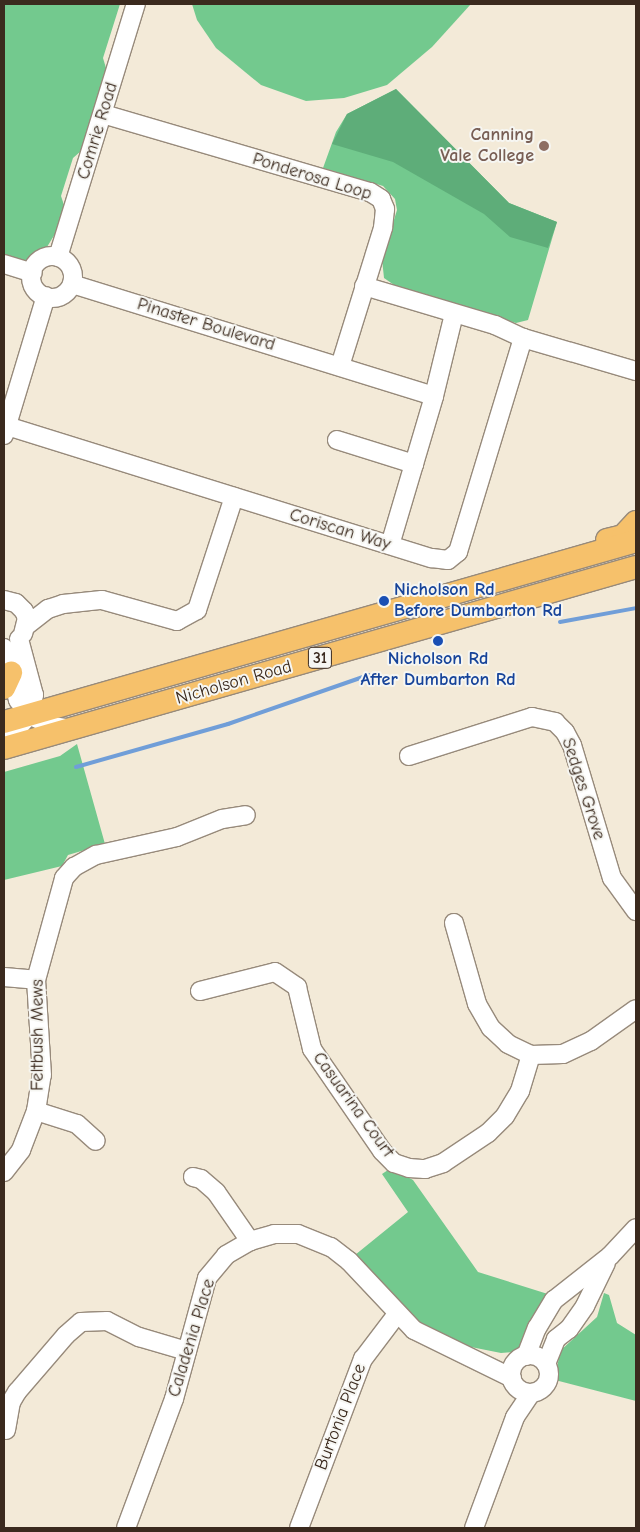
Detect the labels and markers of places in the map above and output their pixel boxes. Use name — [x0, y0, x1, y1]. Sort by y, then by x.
place label: Canning Vale College — [440, 125, 534, 168]
marker: Canning Vale College — [538, 140, 550, 152]
place label: Nicholson Rd Before Dumbarton Rd — [394, 580, 562, 622]
marker: Nicholson Rd Before Dumbarton Rd — [378, 595, 390, 607]
marker: Nicholson Rd After Dumbarton Rd — [432, 635, 444, 647]
place label: Nicholson Rd After Dumbarton Rd — [360, 649, 516, 692]

